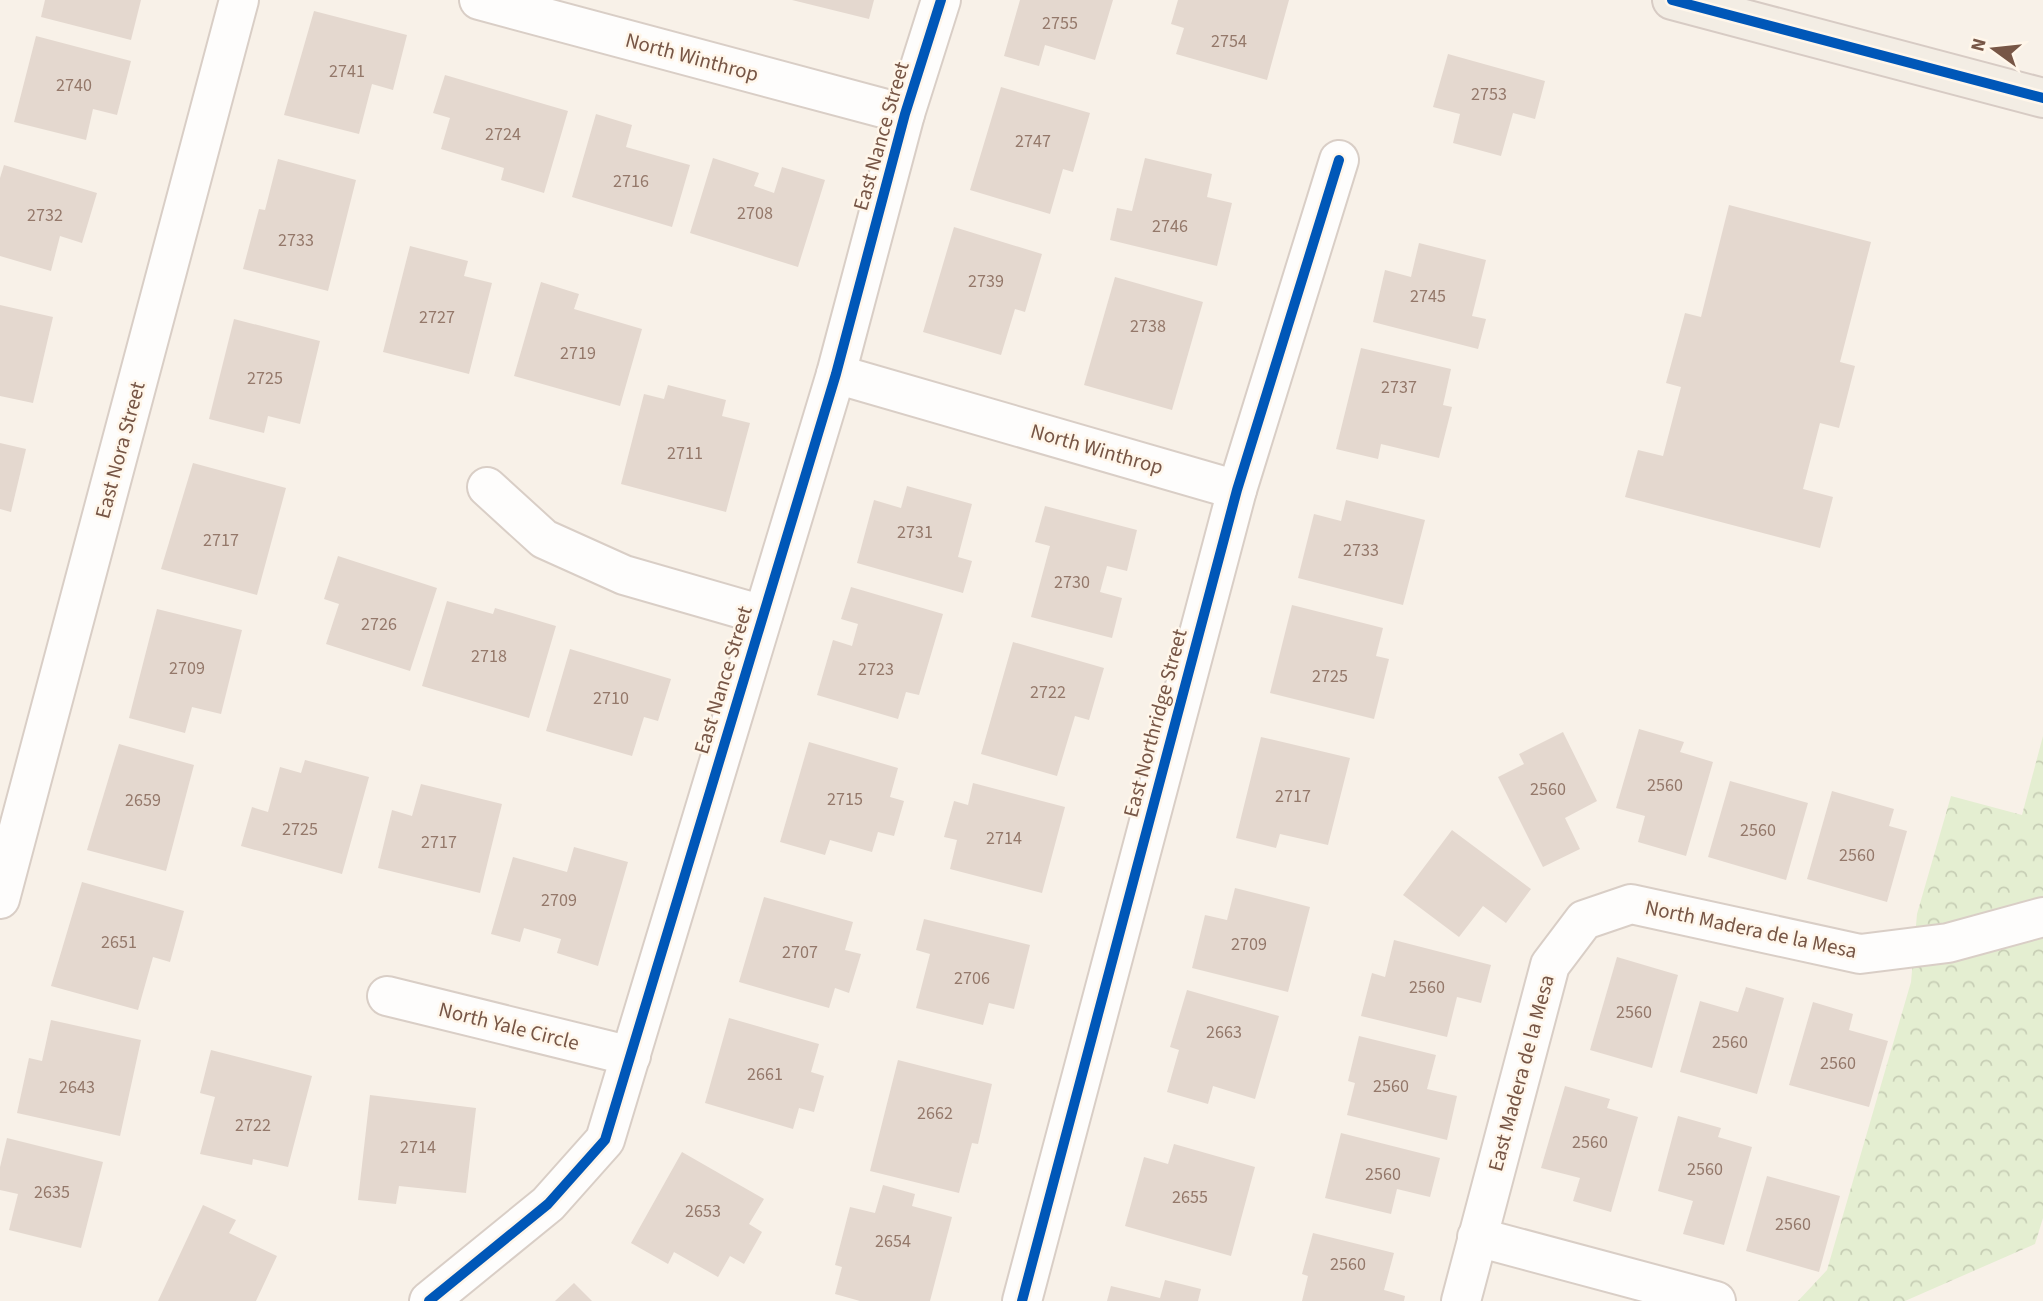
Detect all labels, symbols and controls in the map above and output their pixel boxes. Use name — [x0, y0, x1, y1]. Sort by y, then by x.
house number: 2755 — [1042, 11, 1078, 36]
north arrow — [1959, 14, 2029, 84]
street label: North Winthrop — [622, 25, 762, 89]
house number: 2754 — [1211, 29, 1247, 54]
text: N — [1964, 35, 1994, 55]
street label: East Nance Street — [845, 58, 917, 214]
house number: 2741 — [329, 59, 365, 84]
house number: 2740 — [56, 73, 92, 98]
house number: 2753 — [1471, 82, 1507, 107]
house number: 2724 — [485, 122, 521, 147]
house number: 2747 — [1015, 129, 1051, 154]
house number: 2716 — [613, 169, 649, 194]
house number: 2708 — [737, 201, 773, 226]
house number: 2732 — [27, 203, 63, 228]
house number: 2746 — [1152, 214, 1188, 239]
house number: 2733 — [278, 228, 314, 253]
house number: 2739 — [968, 269, 1004, 294]
house number: 2745 — [1410, 284, 1446, 309]
house number: 2727 — [419, 305, 455, 330]
house number: 2738 — [1130, 314, 1166, 339]
house number: 2719 — [560, 341, 596, 366]
house number: 2725 — [247, 366, 283, 391]
house number: 2737 — [1381, 375, 1417, 400]
street label: East Nora Street — [87, 378, 153, 522]
street label: North Winthrop — [1027, 416, 1167, 482]
house number: 2711 — [667, 441, 703, 466]
house number: 2731 — [897, 520, 933, 545]
house number: 2717 — [203, 528, 239, 553]
house number: 2733 — [1343, 538, 1379, 563]
house number: 2730 — [1054, 570, 1090, 595]
street label: East Nance Street — [686, 602, 760, 758]
house number: 2726 — [361, 612, 397, 637]
street label: East Northridge Street — [1115, 626, 1195, 820]
house number: 2718 — [471, 644, 507, 669]
house number: 2709 — [169, 656, 205, 681]
house number: 2723 — [858, 657, 894, 682]
house number: 2725 — [1312, 664, 1348, 689]
house number: 2722 — [1030, 680, 1066, 705]
house number: 2710 — [593, 686, 629, 711]
house number: 2560 — [1647, 773, 1683, 798]
house number: 2560 — [1530, 777, 1566, 802]
house number: 2717 — [1275, 784, 1311, 809]
house number: 2715 — [827, 787, 863, 812]
house number: 2659 — [125, 788, 161, 813]
house number: 2725 — [282, 817, 318, 842]
house number: 2560 — [1740, 818, 1776, 843]
house number: 2714 — [986, 826, 1022, 851]
house number: 2717 — [421, 830, 457, 855]
house number: 2560 — [1839, 843, 1875, 868]
house number: 2709 — [541, 888, 577, 913]
street label: North Madera de la Mesa — [1642, 892, 1860, 966]
house number: 2651 — [101, 930, 137, 955]
house number: 2709 — [1231, 932, 1267, 957]
house number: 2707 — [782, 940, 818, 965]
house number: 2706 — [954, 966, 990, 991]
street label: East Madera de la Mesa — [1480, 971, 1562, 1175]
house number: 2560 — [1409, 975, 1445, 1000]
street label: North Yale Circle — [436, 994, 582, 1058]
house number: 2560 — [1616, 1000, 1652, 1025]
house number: 2663 — [1206, 1020, 1242, 1045]
house number: 2560 — [1712, 1030, 1748, 1055]
house number: 2560 — [1820, 1051, 1856, 1076]
house number: 2661 — [747, 1062, 783, 1087]
house number: 2560 — [1373, 1074, 1409, 1099]
house number: 2643 — [59, 1075, 95, 1100]
house number: 2662 — [917, 1101, 953, 1126]
house number: 2722 — [235, 1113, 271, 1138]
house number: 2560 — [1572, 1130, 1608, 1155]
house number: 2714 — [400, 1135, 436, 1160]
house number: 2560 — [1687, 1157, 1723, 1182]
house number: 2560 — [1365, 1162, 1401, 1187]
house number: 2635 — [34, 1180, 70, 1205]
house number: 2655 — [1172, 1185, 1208, 1210]
house number: 2653 — [685, 1199, 721, 1224]
house number: 2560 — [1775, 1212, 1811, 1237]
house number: 2654 — [875, 1229, 911, 1254]
house number: 2560 — [1330, 1252, 1366, 1277]

